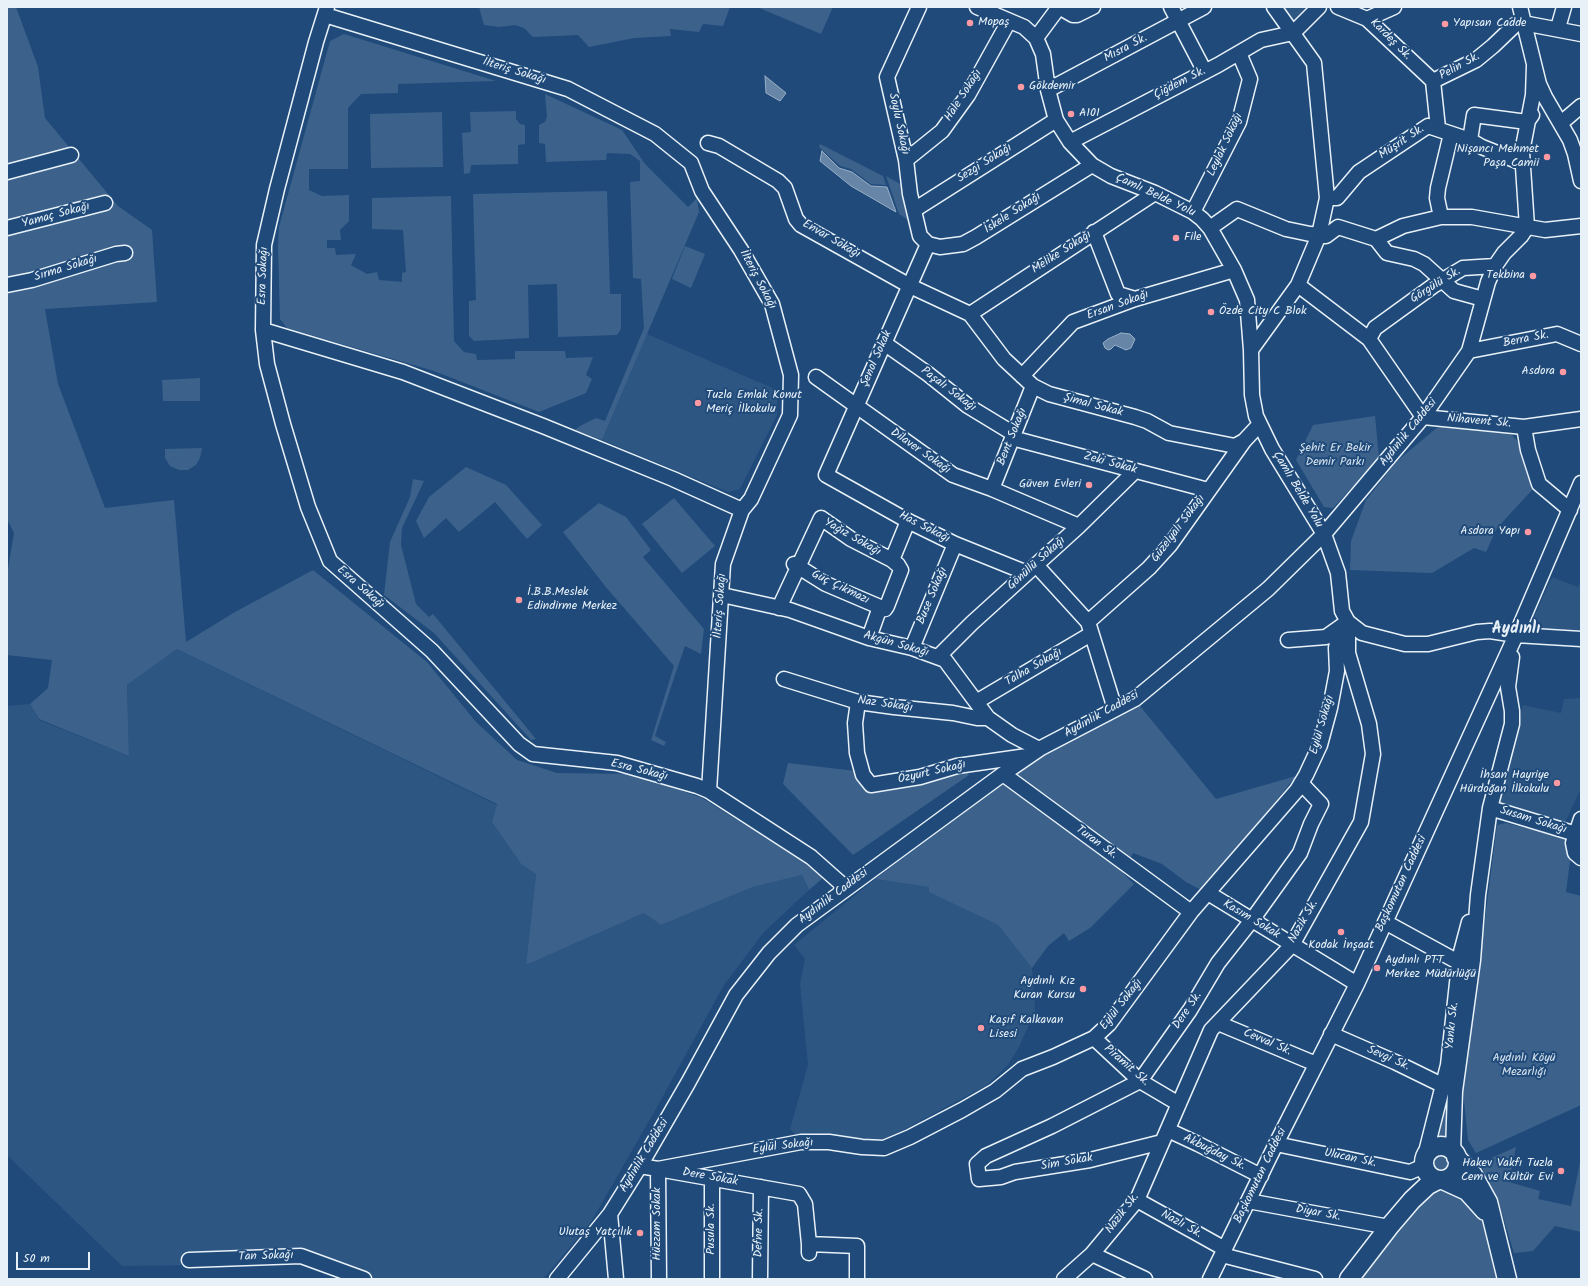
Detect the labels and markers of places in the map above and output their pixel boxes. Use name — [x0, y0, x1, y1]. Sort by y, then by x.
place label: Mopaş — [978, 16, 1009, 30]
place label: Yapısan Cadde — [1453, 17, 1527, 31]
marker: Mopaş — [965, 18, 975, 28]
marker: Yapısan Cadde — [1440, 19, 1450, 29]
place label: Gökdemir — [1029, 80, 1075, 94]
marker: Gökdemir — [1016, 82, 1026, 92]
place label: A101 — [1079, 107, 1100, 121]
marker: A101 — [1066, 109, 1076, 119]
place label: Nişancı Mehmet Paşa Camii — [1457, 143, 1539, 171]
marker: Nişancı Mehmet Paşa Camii — [1542, 152, 1552, 162]
place label: File — [1184, 231, 1201, 245]
marker: File — [1171, 233, 1181, 243]
place label: Tekbina — [1486, 269, 1525, 283]
marker: Tekbina — [1528, 271, 1538, 281]
place label: Özde City C Blok — [1219, 305, 1307, 319]
marker: Özde City C Blok — [1206, 307, 1216, 317]
place label: Asdora — [1522, 365, 1555, 379]
marker: Asdora — [1558, 367, 1568, 377]
place label: Tuzla Emlak Konut Meriç İlkokulu — [706, 389, 802, 417]
marker: Tuzla Emlak Konut Meriç İlkokulu — [693, 398, 703, 408]
place label: Güven Evleri — [1019, 478, 1081, 492]
marker: Güven Evleri — [1084, 480, 1094, 490]
place label: Asdora Yapı — [1460, 525, 1520, 539]
marker: Asdora Yapı — [1523, 527, 1533, 537]
place label: İ.B.B.Meslek Edindirme Merkez — [527, 586, 617, 614]
marker: İ.B.B.Meslek Edindirme Merkez — [514, 595, 524, 605]
place label: İhsan Hayriye Hürdoğan İlkokulu — [1459, 769, 1549, 797]
marker: İhsan Hayriye Hürdoğan İlkokulu — [1552, 778, 1562, 788]
marker: Kodak İnşaat — [1336, 927, 1346, 937]
place label: Kodak İnşaat — [1308, 939, 1374, 953]
place label: Aydınlı PTT Merkez Müdürlüğü — [1385, 954, 1476, 982]
marker: Aydınlı PTT Merkez Müdürlüğü — [1372, 963, 1382, 973]
place label: Aydınlı Kız Kuran Kursu — [1014, 975, 1075, 1003]
marker: Aydınlı Kız Kuran Kursu — [1078, 984, 1088, 994]
place label: Kaşıf Kalkavan Lisesi — [989, 1014, 1063, 1042]
marker: Kaşıf Kalkavan Lisesi — [976, 1023, 986, 1033]
place label: Hakev Vakfı Tuzla Cem ve Kültür Evi — [1461, 1157, 1553, 1185]
marker: Hakev Vakfı Tuzla Cem ve Kültür Evi — [1556, 1166, 1566, 1176]
place label: Ulutaş Yatçılık — [559, 1226, 632, 1240]
marker: Ulutaş Yatçılık — [635, 1228, 645, 1238]

